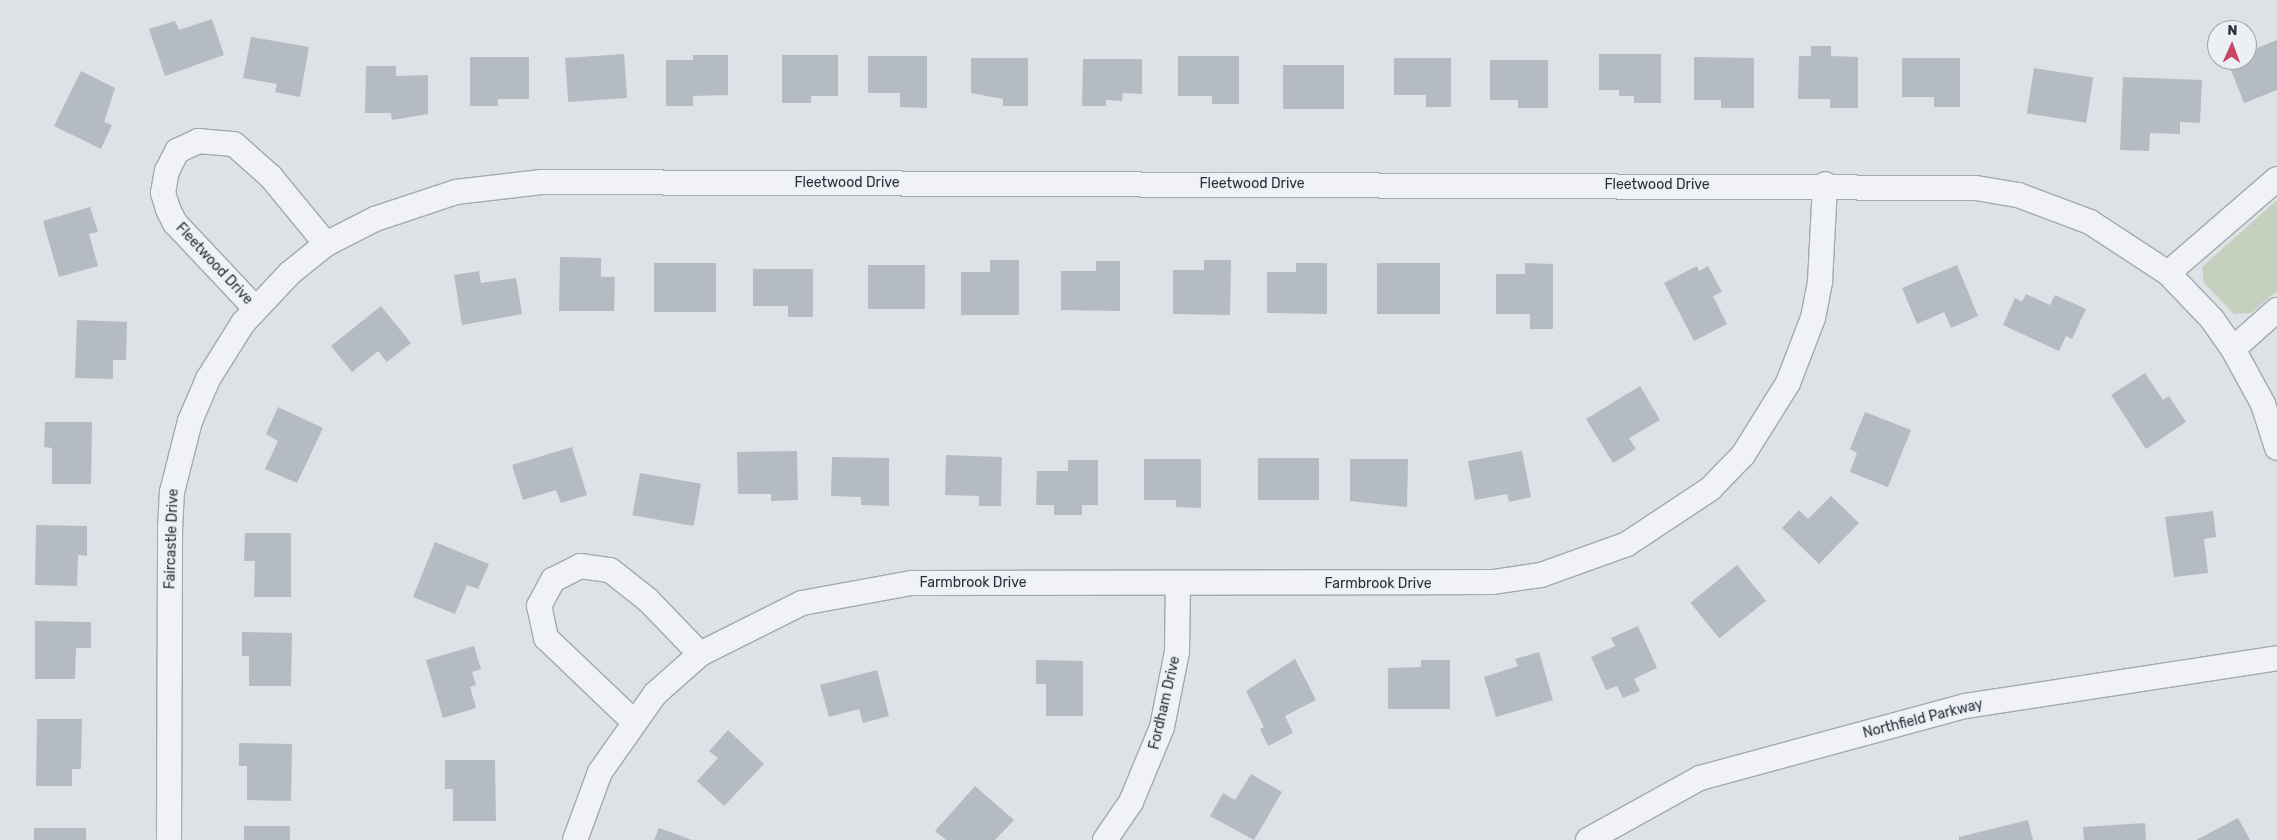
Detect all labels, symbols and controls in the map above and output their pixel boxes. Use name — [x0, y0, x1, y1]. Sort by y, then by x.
north arrow — [2207, 20, 2257, 70]
text: N — [2227, 22, 2238, 39]
street label: Fleetwood Drive — [794, 175, 900, 191]
street label: Fleetwood Drive — [1199, 176, 1305, 192]
street label: Fleetwood Drive — [1604, 177, 1710, 193]
street label: Fleetwood Drive — [172, 220, 256, 308]
street label: Faircastle Drive — [162, 488, 182, 590]
street label: Farmbrook Drive — [919, 575, 1027, 591]
street label: Farmbrook Drive — [1324, 576, 1432, 592]
street label: Fordham Drive — [1146, 655, 1184, 751]
street label: Northfield Parkway — [1861, 696, 1985, 742]

